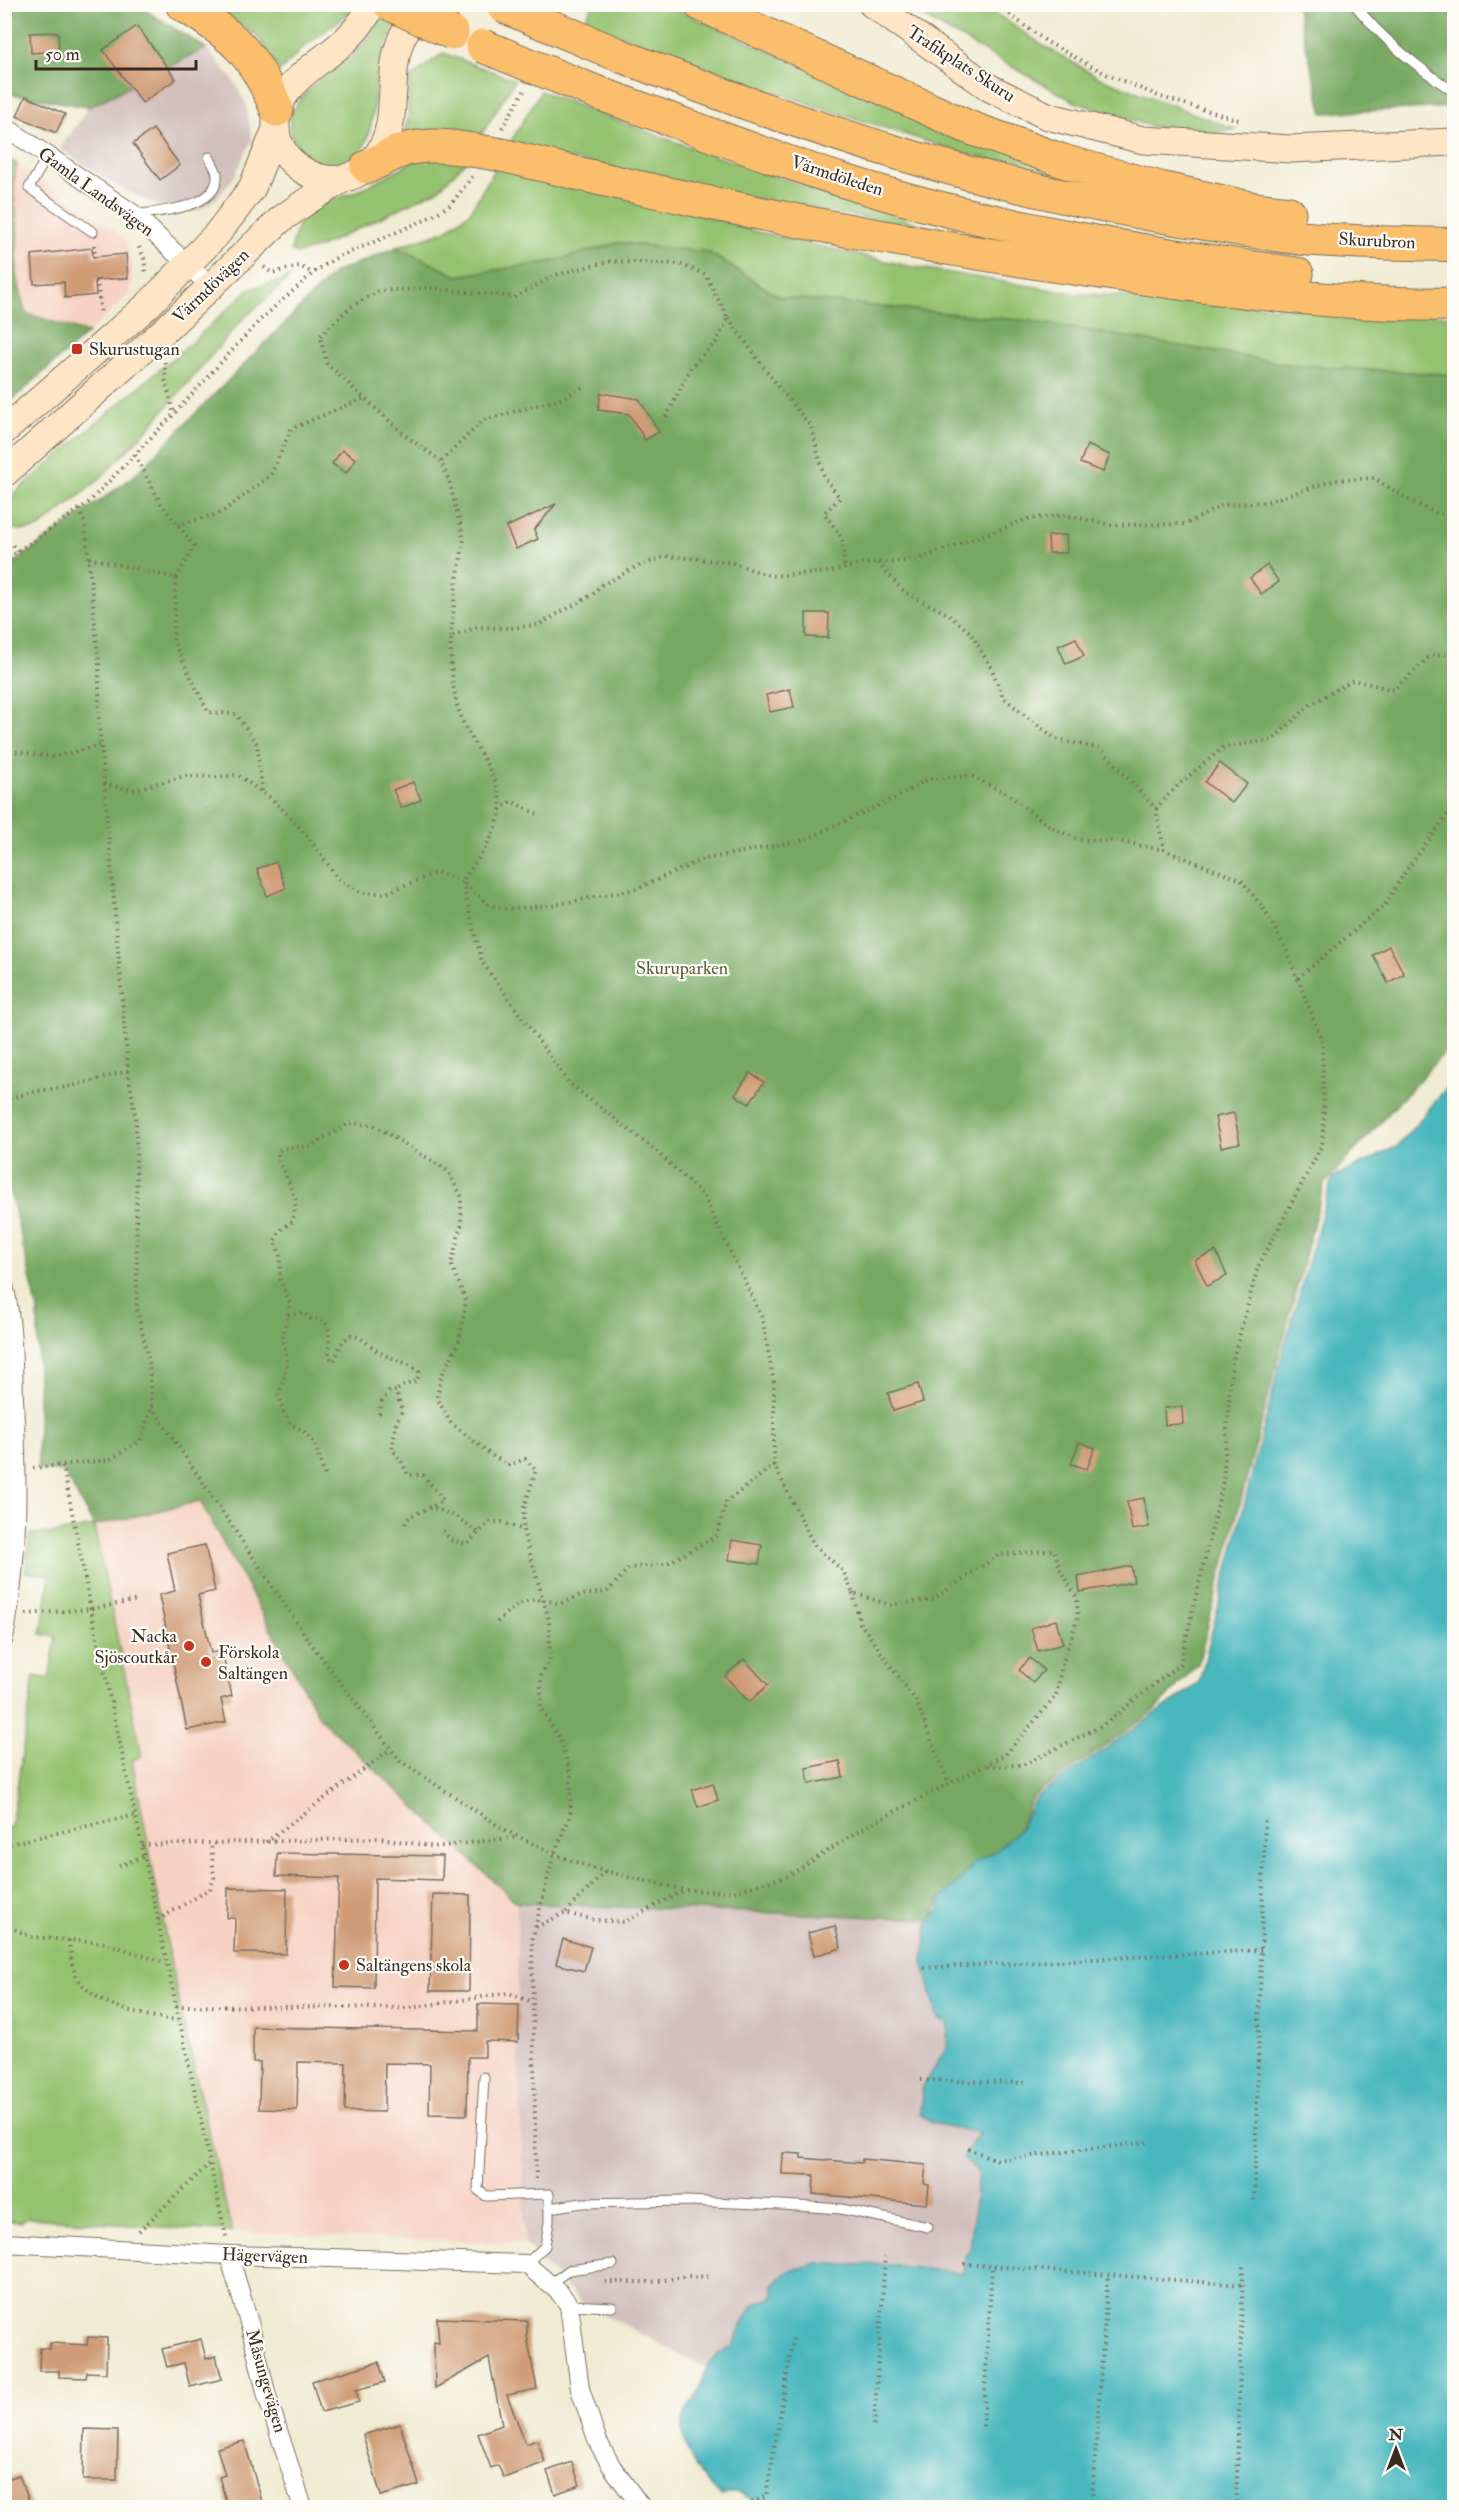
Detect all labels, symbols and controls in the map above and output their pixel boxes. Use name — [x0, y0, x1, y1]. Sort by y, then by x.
street label: Trafikplats Skuru — [903, 20, 1019, 108]
scale bar — [36, 33, 196, 71]
text: 50 m — [45, 43, 80, 66]
street label: Gamla Landsvägen — [34, 142, 158, 242]
street label: Värmdöleden — [788, 150, 886, 202]
street label: Skurubron — [1338, 227, 1416, 255]
street label: Värmdövägen — [168, 244, 254, 328]
place label: Skurustugan — [89, 338, 180, 361]
marker: Skurustugan — [70, 342, 84, 356]
park label: Skuruparken — [636, 957, 728, 980]
place label: Nacka Sjöscoutkår — [94, 1625, 178, 1669]
marker: Nacka Sjöscoutkår — [182, 1639, 196, 1653]
place label: Förskola Saltängen — [218, 1641, 288, 1685]
marker: Förskola Saltängen — [199, 1655, 213, 1669]
place label: Saltängens skola — [356, 1954, 472, 1977]
marker: Saltängens skola — [337, 1958, 351, 1972]
street label: Hägervägen — [222, 2243, 308, 2269]
street label: Måsungevägen — [240, 2327, 292, 2435]
north arrow — [1366, 2419, 1426, 2479]
text: N — [1388, 2425, 1404, 2445]

